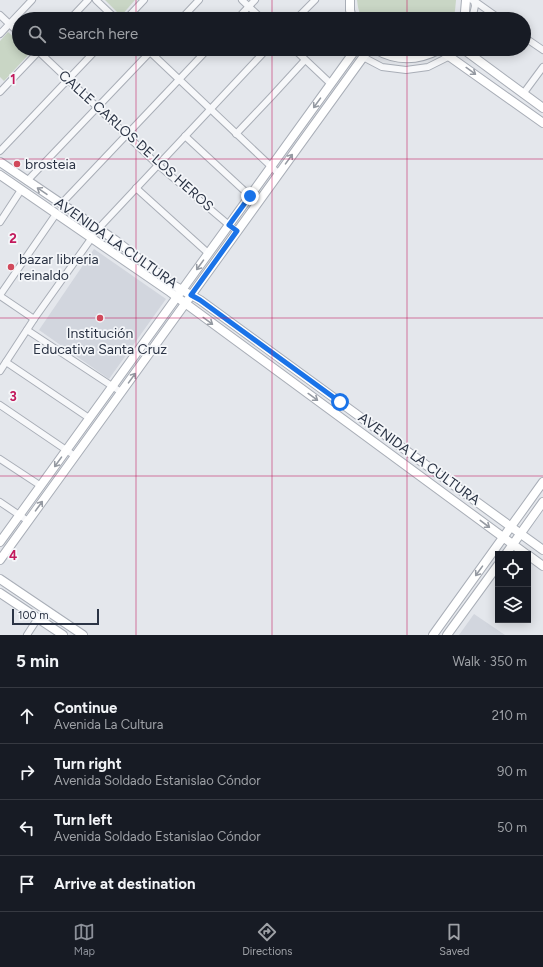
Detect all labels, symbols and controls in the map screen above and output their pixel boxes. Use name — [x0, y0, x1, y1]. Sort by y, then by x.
search box — [12, 12, 531, 56]
icon: search — [26, 23, 48, 45]
text: Search here — [58, 25, 138, 43]
street label: CALLE CARLOS DE LOS HEROS — [55, 67, 217, 215]
one-way arrow — [465, 67, 476, 76]
text: 1 — [10, 72, 16, 87]
one-way arrow — [313, 98, 321, 109]
one-way arrow — [285, 153, 294, 164]
place label: brosteia — [25, 156, 76, 173]
marker: brosteia — [12, 159, 22, 169]
one-way arrow — [37, 187, 48, 195]
route end — [241, 187, 259, 205]
street label: AVENIDA LA CULTURA — [51, 194, 181, 292]
text: 2 — [9, 231, 17, 246]
place label: bazar libreria reinaldo — [19, 251, 99, 284]
one-way arrow — [196, 260, 204, 271]
marker: bazar libreria reinaldo — [6, 262, 16, 272]
marker: Institución Educativa Santa Cruz — [95, 313, 105, 323]
one-way arrow — [202, 316, 213, 325]
place label: Institución Educativa Santa Cruz — [33, 325, 167, 358]
one-way arrow — [128, 373, 136, 384]
text: 3 — [9, 389, 17, 404]
one-way arrow — [307, 393, 318, 401]
route start — [331, 393, 349, 411]
street label: AVENIDA LA CULTURA — [355, 409, 484, 509]
one-way arrow — [54, 456, 62, 467]
one-way arrow — [35, 501, 43, 512]
one-way arrow — [480, 520, 491, 528]
text: 4 — [9, 548, 17, 563]
map controls — [495, 551, 531, 623]
button: locate — [495, 551, 531, 587]
one-way arrow — [475, 565, 483, 576]
button: layers — [495, 587, 531, 623]
scale bar — [12, 607, 99, 626]
text: 100 m — [18, 609, 49, 622]
text: 5 min — [16, 651, 59, 671]
text: Walk · 350 m — [452, 654, 527, 669]
text: Continue — [54, 699, 117, 717]
icon: ahead — [16, 705, 38, 727]
text: 210 m — [492, 708, 527, 723]
text: Avenida La Cultura — [54, 717, 163, 732]
text: Turn right — [54, 755, 122, 773]
icon: right — [16, 761, 38, 783]
text: 90 m — [497, 764, 527, 779]
text: Avenida Soldado Estanislao Cóndor — [54, 773, 261, 788]
text: Turn left — [54, 811, 112, 829]
icon: left — [16, 817, 38, 839]
text: 50 m — [497, 820, 527, 835]
text: Avenida Soldado Estanislao Cóndor — [54, 829, 261, 844]
icon: arrive — [16, 873, 38, 895]
text: Arrive at destination — [54, 875, 195, 893]
tab: Map — [73, 921, 95, 958]
tab: Directions — [242, 921, 292, 958]
tab: Saved — [439, 921, 470, 958]

